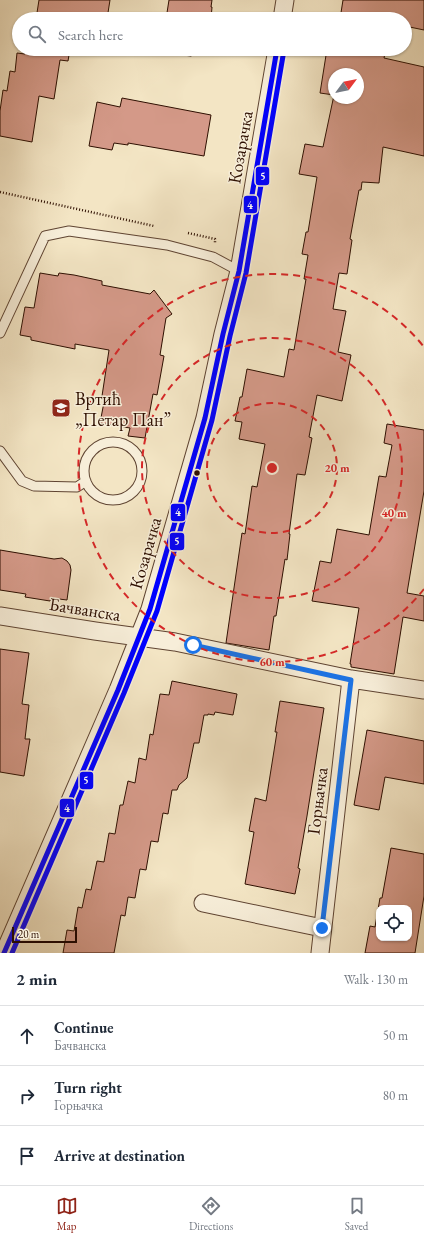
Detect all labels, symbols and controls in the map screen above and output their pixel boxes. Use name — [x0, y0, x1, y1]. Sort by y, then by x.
search box — [12, 12, 412, 56]
icon: search — [26, 23, 48, 45]
text: Search here — [58, 25, 123, 44]
north arrow — [328, 68, 364, 104]
street label: Козарачка — [222, 108, 258, 185]
line badge: 5 — [255, 166, 270, 186]
text: 5 — [260, 169, 266, 183]
line badge: 4 — [243, 195, 258, 214]
text: 4 — [247, 198, 253, 212]
place label: Вртић „Петар Пан” — [75, 387, 171, 431]
school or university icon: Вртић „Петар Пан” — [50, 397, 72, 419]
text: 20 m — [324, 460, 350, 476]
centre of rings — [265, 461, 279, 475]
unlabelled marker — [192, 468, 202, 478]
line badge: 4 — [170, 503, 186, 522]
text: 4 — [175, 505, 181, 519]
text: 40 m — [381, 505, 407, 521]
street label: Козарачка — [124, 514, 166, 592]
line badge: 5 — [169, 532, 185, 551]
text: 5 — [174, 534, 180, 548]
street label: Бачванска — [48, 592, 123, 626]
route start — [184, 636, 202, 654]
text: 60 m — [259, 654, 285, 670]
street label: Горњачка — [301, 765, 333, 836]
line badge: 5 — [79, 771, 94, 790]
text: 5 — [83, 773, 89, 787]
line badge: 4 — [59, 798, 75, 818]
text: 4 — [64, 801, 70, 815]
map controls — [376, 905, 412, 941]
button: locate — [376, 905, 412, 941]
route end — [313, 919, 331, 937]
scale bar — [12, 925, 77, 944]
text: 20 m — [18, 927, 39, 941]
text: 2 min — [16, 968, 57, 990]
text: Walk · 130 m — [344, 971, 408, 988]
text: Continue — [54, 1018, 114, 1037]
icon: ahead — [16, 1025, 38, 1047]
text: 50 m — [383, 1027, 408, 1044]
text: Бачванска — [54, 1037, 106, 1054]
text: Turn right — [54, 1078, 122, 1097]
icon: right — [16, 1085, 38, 1107]
text: 80 m — [383, 1087, 408, 1104]
text: Горњачка — [54, 1097, 103, 1114]
icon: arrive — [16, 1145, 38, 1167]
text: Arrive at destination — [54, 1146, 185, 1165]
tab: Map — [56, 1195, 78, 1233]
tab: Directions — [189, 1195, 233, 1233]
tab: Saved — [345, 1195, 368, 1233]

